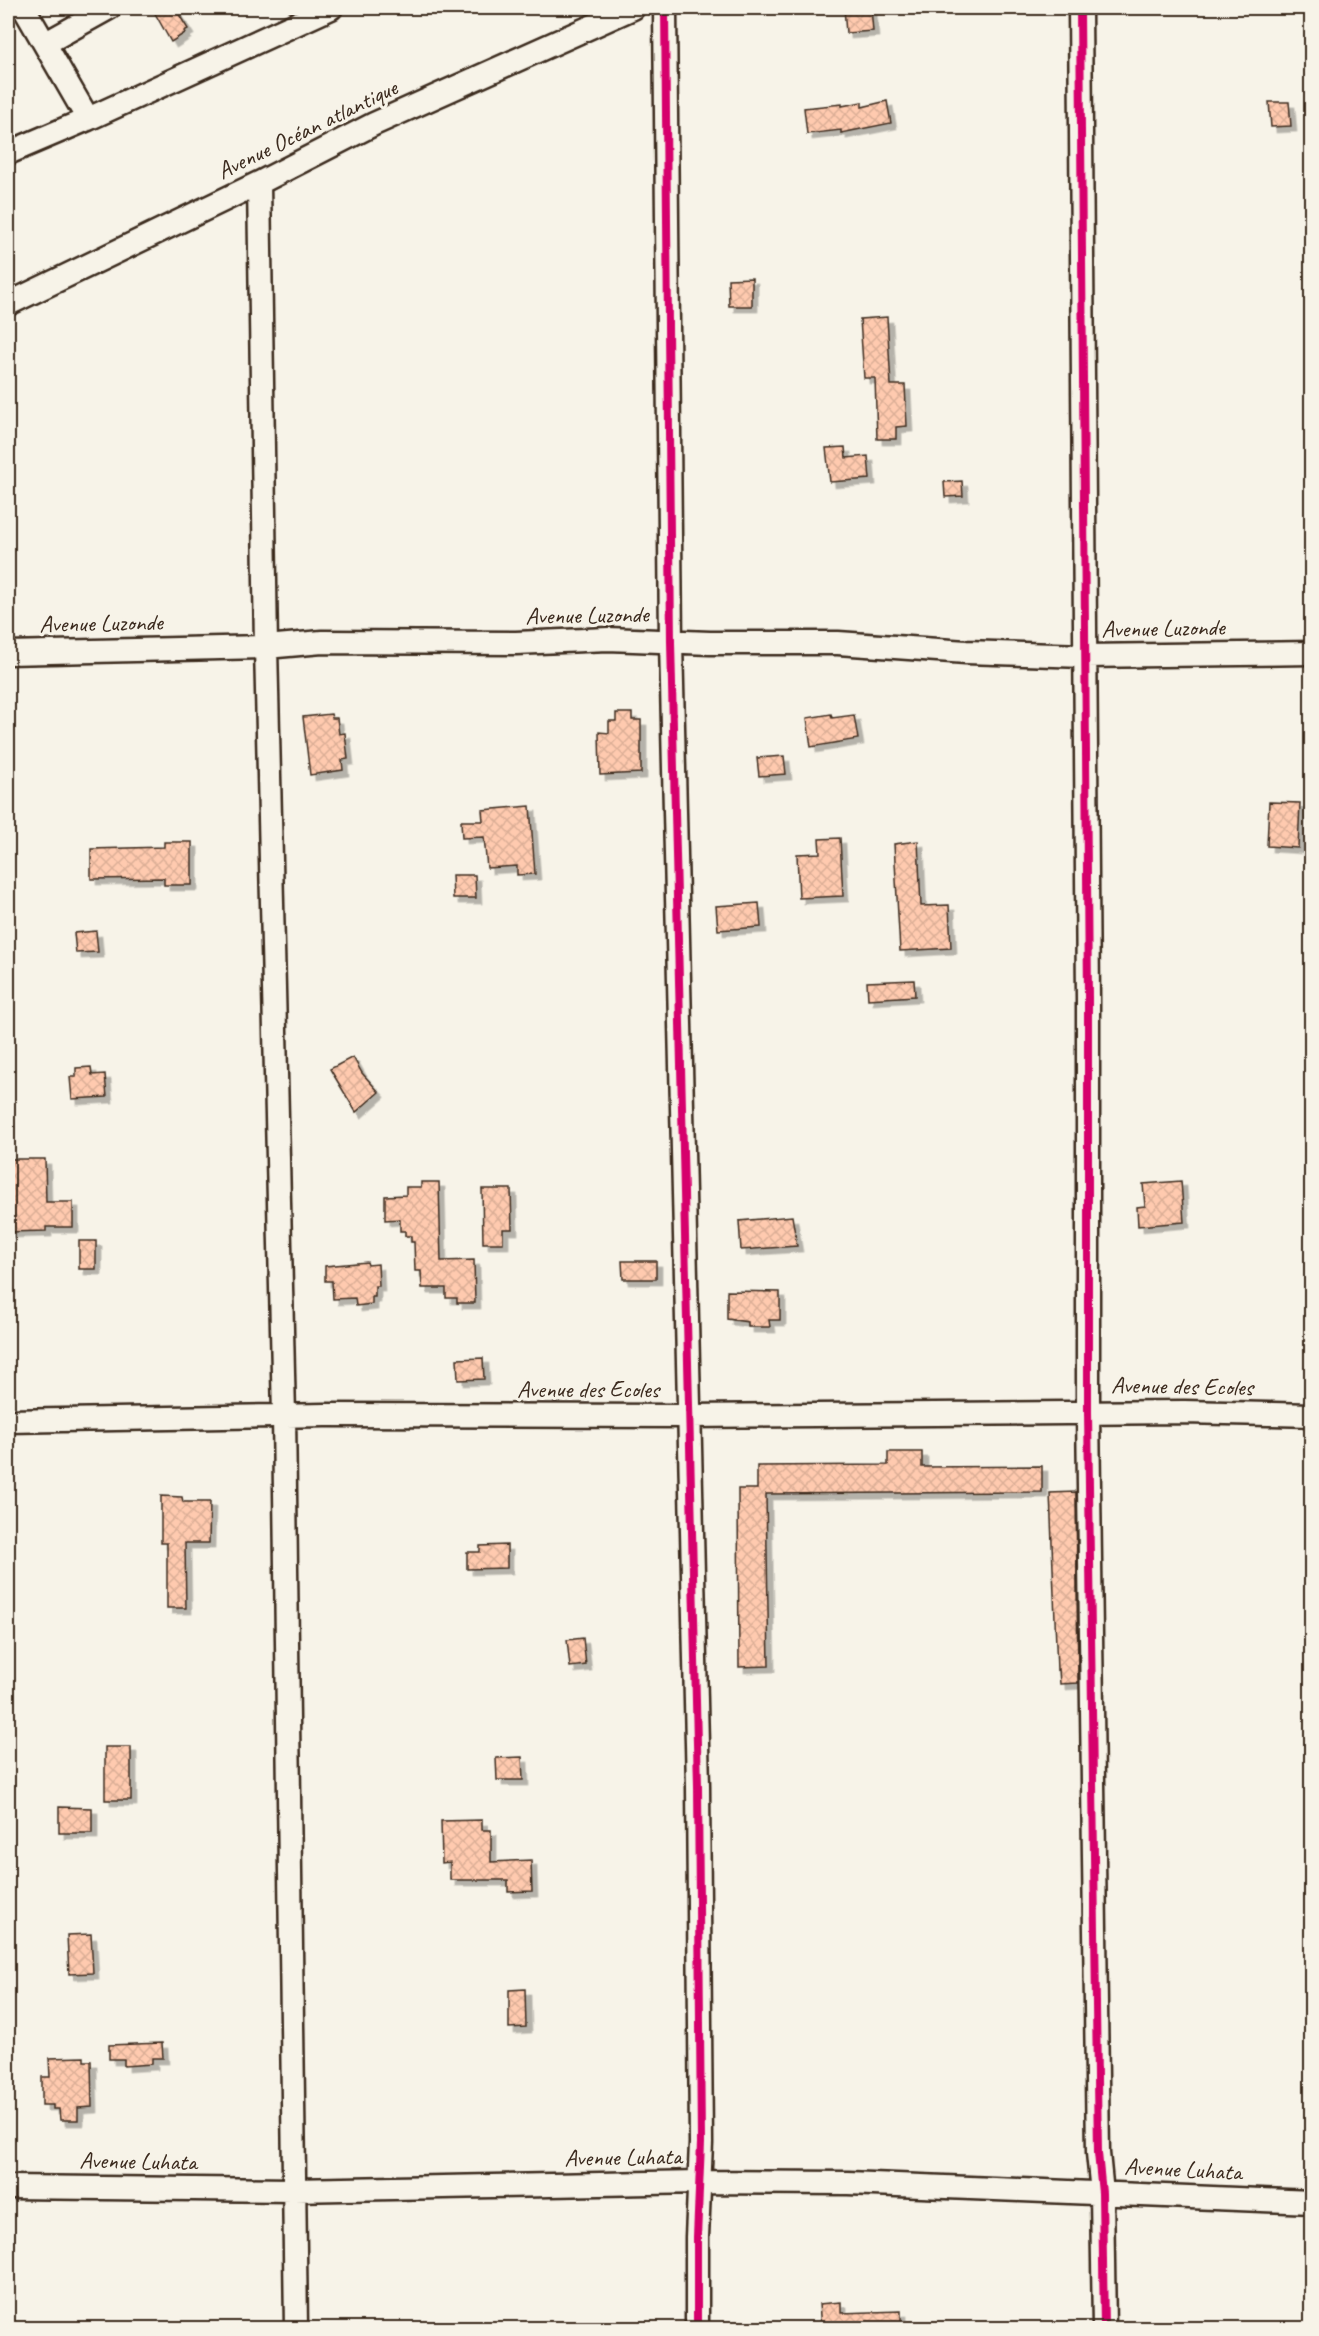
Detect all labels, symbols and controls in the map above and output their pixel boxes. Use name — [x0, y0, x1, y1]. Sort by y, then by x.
street label: Avenue Océan atlantique — [212, 71, 404, 186]
street label: Avenue Luzonde — [525, 599, 651, 631]
street label: Avenue Luzonde — [39, 607, 165, 639]
street label: Avenue Luzonde — [1101, 612, 1227, 644]
street label: Avenue des Ecoles — [1111, 1370, 1256, 1402]
street label: Avenue des Ecoles — [517, 1374, 662, 1404]
street label: Avenue Luhata — [564, 2141, 684, 2173]
street label: Avenue Luhata — [79, 2145, 199, 2177]
street label: Avenue Luhata — [1124, 2151, 1245, 2187]

